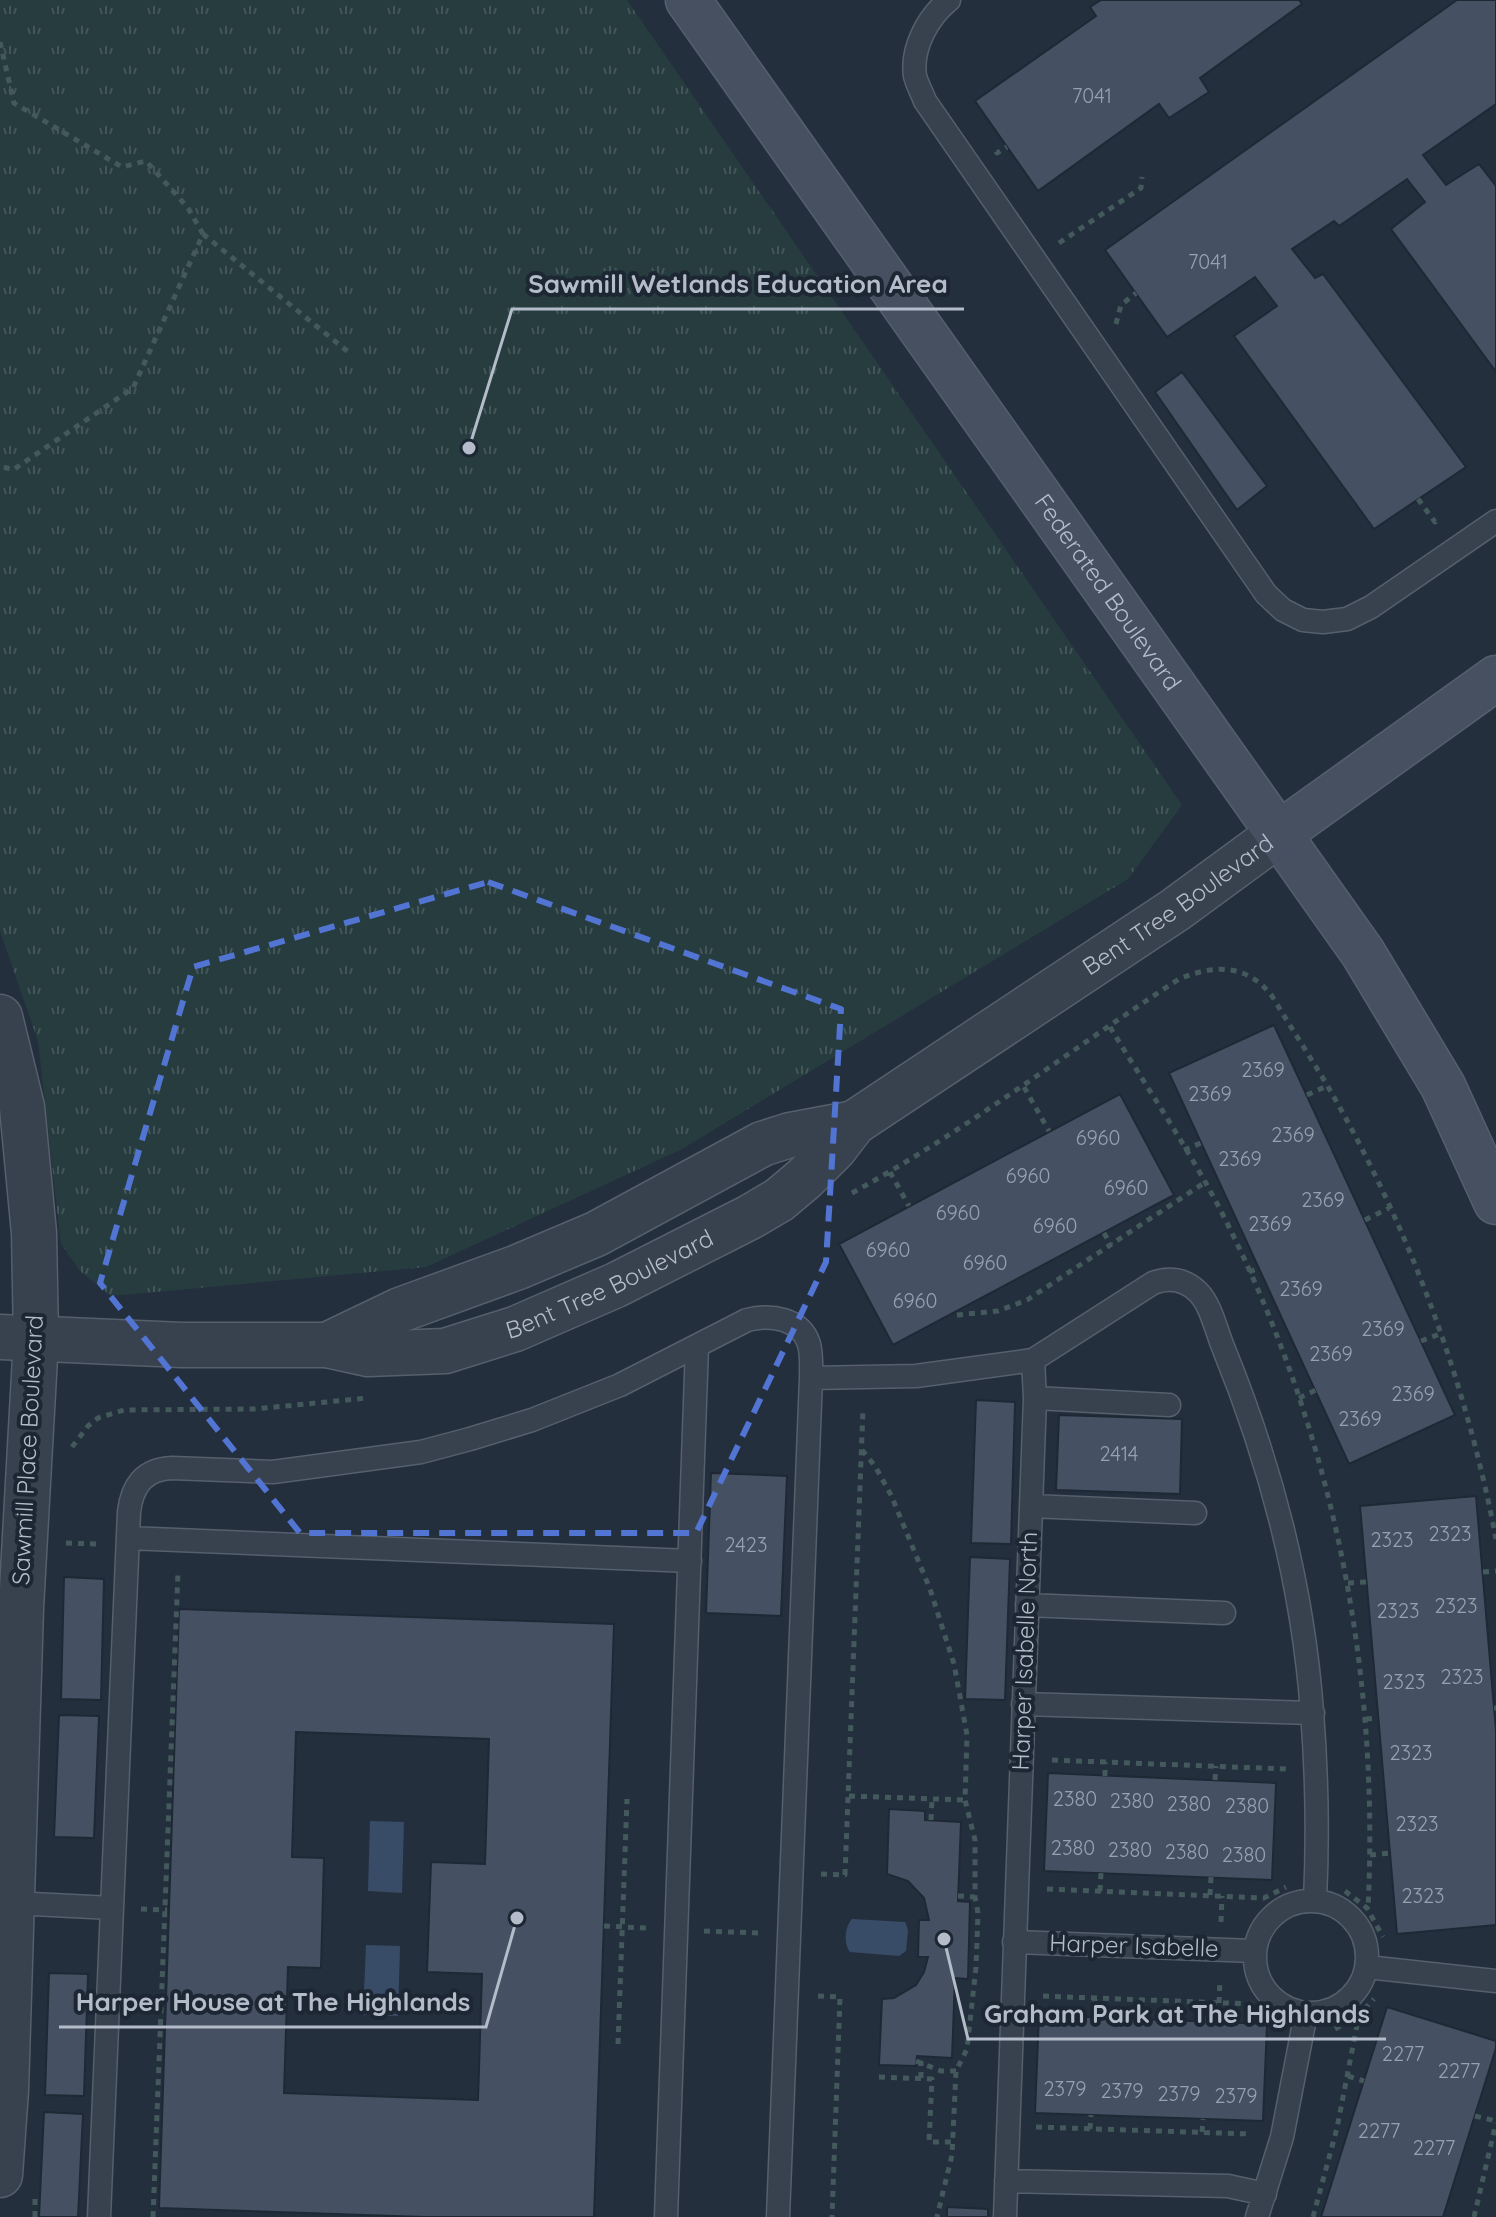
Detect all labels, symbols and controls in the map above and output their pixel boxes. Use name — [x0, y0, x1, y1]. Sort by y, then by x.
house number: 7041 — [1072, 83, 1112, 108]
house number: 7041 — [1188, 249, 1228, 274]
callout: Sawmill Wetlands Education Area — [512, 259, 964, 309]
text: Sawmill Wetlands Education Area — [528, 267, 948, 300]
street label: Federated Boulevard — [1029, 488, 1188, 696]
street label: Bent Tree Boulevard — [1076, 827, 1279, 981]
house number: 2369 — [1241, 1057, 1285, 1082]
house number: 2369 — [1188, 1081, 1232, 1106]
house number: 2369 — [1271, 1122, 1315, 1147]
house number: 6960 — [1076, 1125, 1120, 1150]
house number: 2369 — [1218, 1146, 1262, 1171]
house number: 6960 — [1006, 1163, 1050, 1188]
house number: 6960 — [1104, 1175, 1148, 1200]
house number: 2369 — [1301, 1187, 1345, 1212]
house number: 6960 — [936, 1200, 980, 1225]
house number: 2369 — [1248, 1211, 1292, 1236]
house number: 6960 — [1033, 1213, 1077, 1238]
street label: Bent Tree Boulevard — [502, 1222, 718, 1345]
house number: 6960 — [866, 1237, 910, 1262]
house number: 6960 — [963, 1250, 1007, 1275]
house number: 2369 — [1279, 1276, 1323, 1301]
house number: 6960 — [893, 1288, 937, 1313]
street label: Sawmill Place Boulevard — [5, 1314, 49, 1586]
house number: 2369 — [1361, 1316, 1405, 1341]
house number: 2369 — [1309, 1341, 1353, 1366]
house number: 2369 — [1391, 1381, 1435, 1406]
house number: 2369 — [1338, 1406, 1382, 1431]
house number: 2414 — [1100, 1441, 1138, 1466]
house number: 2323 — [1428, 1521, 1472, 1546]
house number: 2323 — [1370, 1527, 1414, 1552]
street label: Harper Isabelle North — [1005, 1531, 1043, 1771]
house number: 2423 — [725, 1532, 767, 1557]
house number: 2323 — [1434, 1593, 1478, 1618]
house number: 2323 — [1376, 1598, 1420, 1623]
house number: 2323 — [1440, 1664, 1484, 1689]
house number: 2323 — [1382, 1669, 1426, 1694]
house number: 2323 — [1389, 1740, 1433, 1765]
house number: 2380 — [1053, 1786, 1097, 1811]
house number: 2380 — [1110, 1788, 1154, 1813]
house number: 2380 — [1167, 1791, 1211, 1816]
house number: 2380 — [1225, 1793, 1269, 1818]
house number: 2323 — [1395, 1811, 1439, 1836]
house number: 2380 — [1051, 1835, 1095, 1860]
house number: 2380 — [1108, 1837, 1152, 1862]
house number: 2380 — [1165, 1839, 1209, 1864]
house number: 2380 — [1222, 1842, 1266, 1867]
house number: 2323 — [1401, 1883, 1445, 1908]
street label: Harper Isabelle — [1049, 1927, 1219, 1963]
callout: Harper House at The Highlands — [59, 1977, 486, 2027]
text: Harper House at The Highlands — [76, 1985, 470, 2018]
callout: Graham Park at The Highlands — [968, 1989, 1386, 2039]
text: Graham Park at The Highlands — [984, 1997, 1370, 2030]
house number: 2277 — [1382, 2041, 1424, 2066]
house number: 2277 — [1438, 2058, 1480, 2083]
house number: 2379 — [1044, 2076, 1086, 2101]
house number: 2379 — [1101, 2078, 1143, 2103]
house number: 2379 — [1158, 2081, 1200, 2106]
house number: 2379 — [1215, 2083, 1257, 2108]
house number: 2277 — [1358, 2118, 1400, 2143]
house number: 2277 — [1413, 2135, 1455, 2160]

